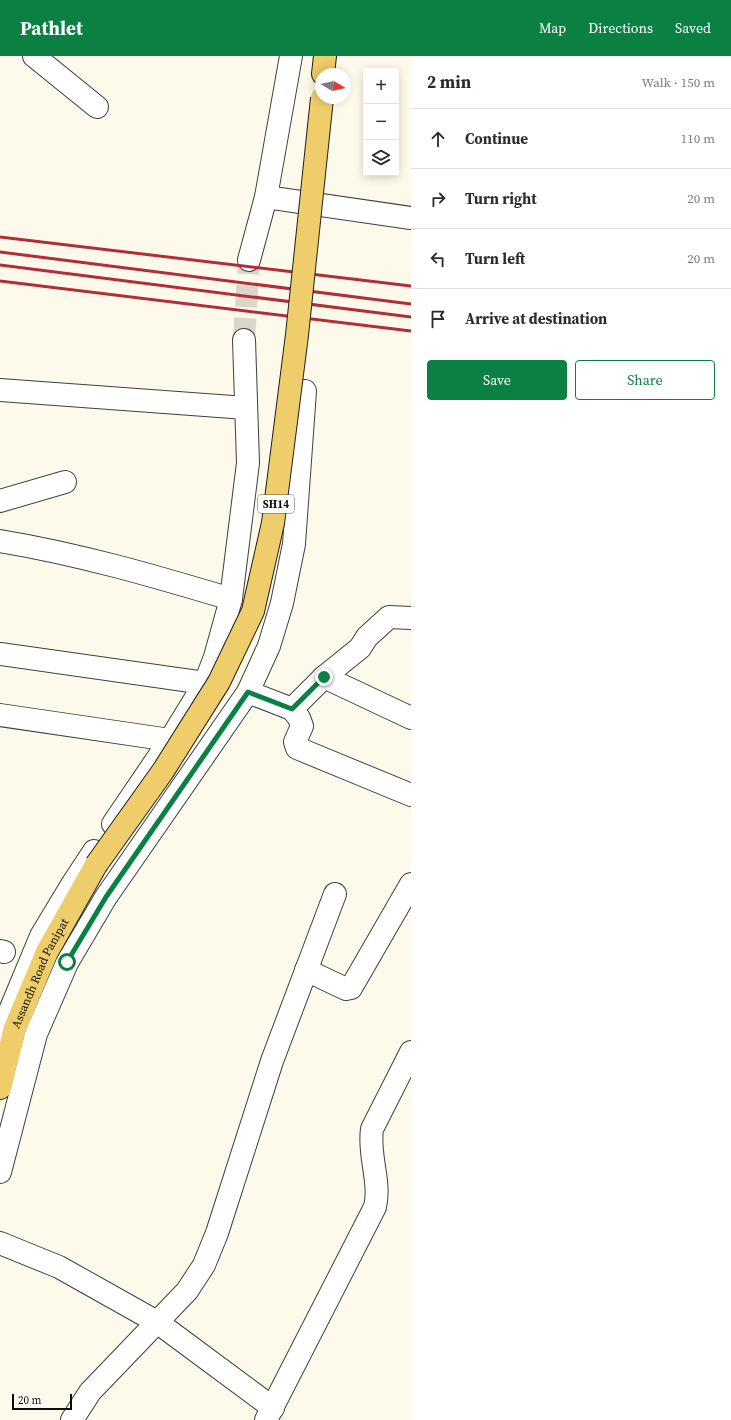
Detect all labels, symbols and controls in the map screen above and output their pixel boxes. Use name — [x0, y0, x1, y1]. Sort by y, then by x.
text: Pathlet — [20, 15, 83, 41]
text: Map — [539, 18, 566, 38]
text: Directions — [588, 18, 653, 38]
text: Saved — [675, 18, 711, 38]
north arrow — [315, 68, 351, 104]
map controls — [363, 68, 399, 176]
button: + — [363, 68, 399, 104]
text: 2 min — [427, 70, 471, 94]
text: Walk · 150 m — [642, 74, 715, 91]
button: − — [363, 104, 399, 140]
icon: ahead — [427, 128, 449, 150]
text: Continue — [465, 128, 528, 149]
text: 110 m — [681, 130, 715, 147]
button: layers — [363, 140, 399, 176]
icon: right — [427, 188, 449, 210]
text: Turn right — [465, 188, 537, 209]
text: 20 m — [687, 190, 715, 207]
icon: left — [427, 248, 449, 270]
text: Turn left — [465, 248, 525, 269]
text: 20 m — [687, 250, 715, 267]
icon: arrive — [427, 308, 449, 330]
text: Arrive at destination — [465, 308, 607, 329]
button: Save — [427, 360, 567, 400]
button: Share — [575, 360, 715, 400]
road number: SH14 — [258, 495, 294, 513]
route end — [315, 668, 333, 686]
street label: Assandh Road Panipat — [8, 915, 72, 1031]
route start — [58, 953, 76, 971]
scale bar — [12, 1392, 72, 1411]
text: 20 m — [18, 1393, 41, 1408]

